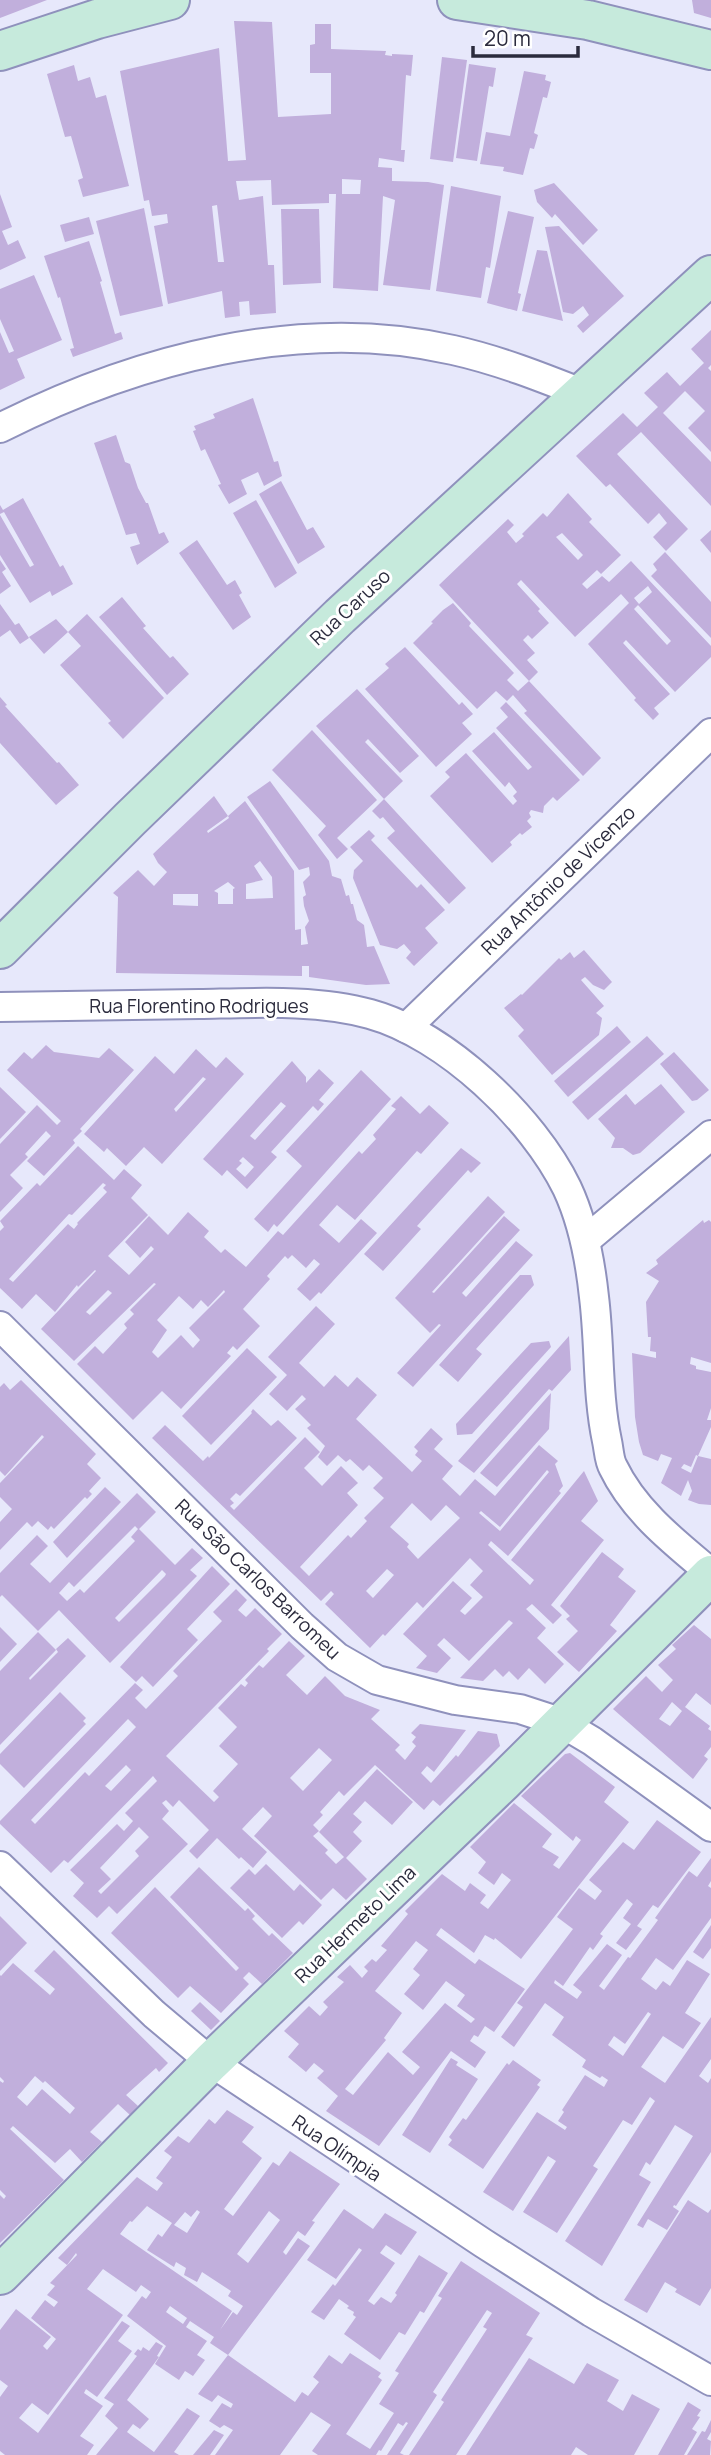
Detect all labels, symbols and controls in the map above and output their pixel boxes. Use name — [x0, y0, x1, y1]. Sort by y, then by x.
scale bar — [473, 14, 578, 58]
text: 20 m — [484, 24, 531, 52]
street label: Rua Caruso — [304, 563, 396, 651]
street label: Rua Antônio de Vicenzo — [475, 800, 641, 960]
street label: Rua Florentino Rodrigues — [89, 993, 309, 1019]
street label: Rua São Carlos Barromeu — [170, 1493, 346, 1665]
street label: Rua Hermeto Lima — [289, 1859, 421, 1989]
street label: Rua Olímpia — [287, 2109, 387, 2187]

